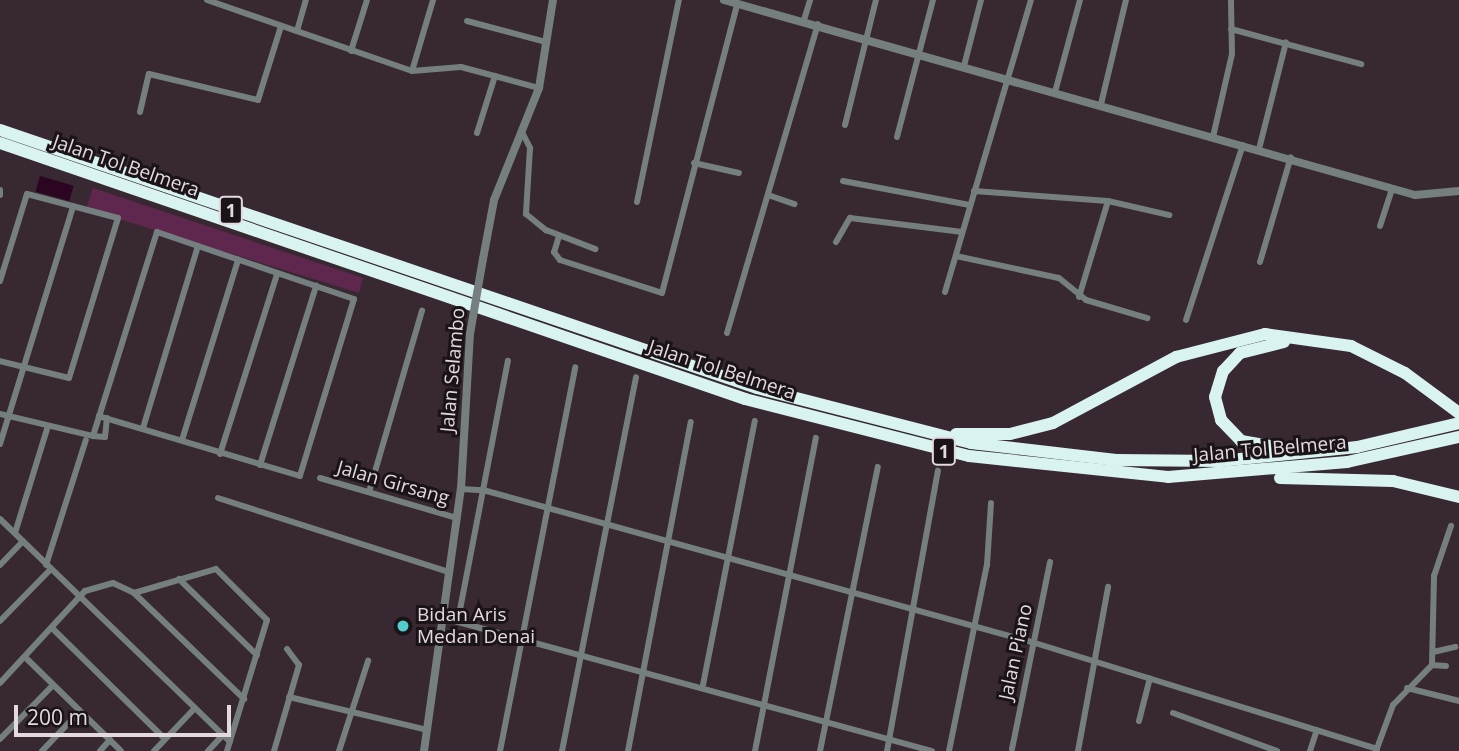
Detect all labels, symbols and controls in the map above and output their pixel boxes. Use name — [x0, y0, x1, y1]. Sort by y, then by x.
street label: Jalan Tol Belmera — [50, 130, 202, 202]
road number: 1 — [219, 196, 243, 224]
street label: Jalan Selambo — [436, 307, 470, 433]
street label: Jalan Tol Belmera — [645, 335, 799, 405]
street label: Jalan Tol Belmera — [1193, 431, 1347, 467]
road number: 1 — [932, 436, 956, 466]
street label: Jalan Girsang — [334, 456, 452, 510]
street label: Jalan Piano — [995, 602, 1037, 702]
place label: Bidan Aris Medan Denai — [417, 604, 535, 648]
marker: Bidan Aris Medan Denai — [395, 618, 411, 634]
scale bar — [18, 692, 234, 736]
text: 200 m — [27, 703, 88, 731]

